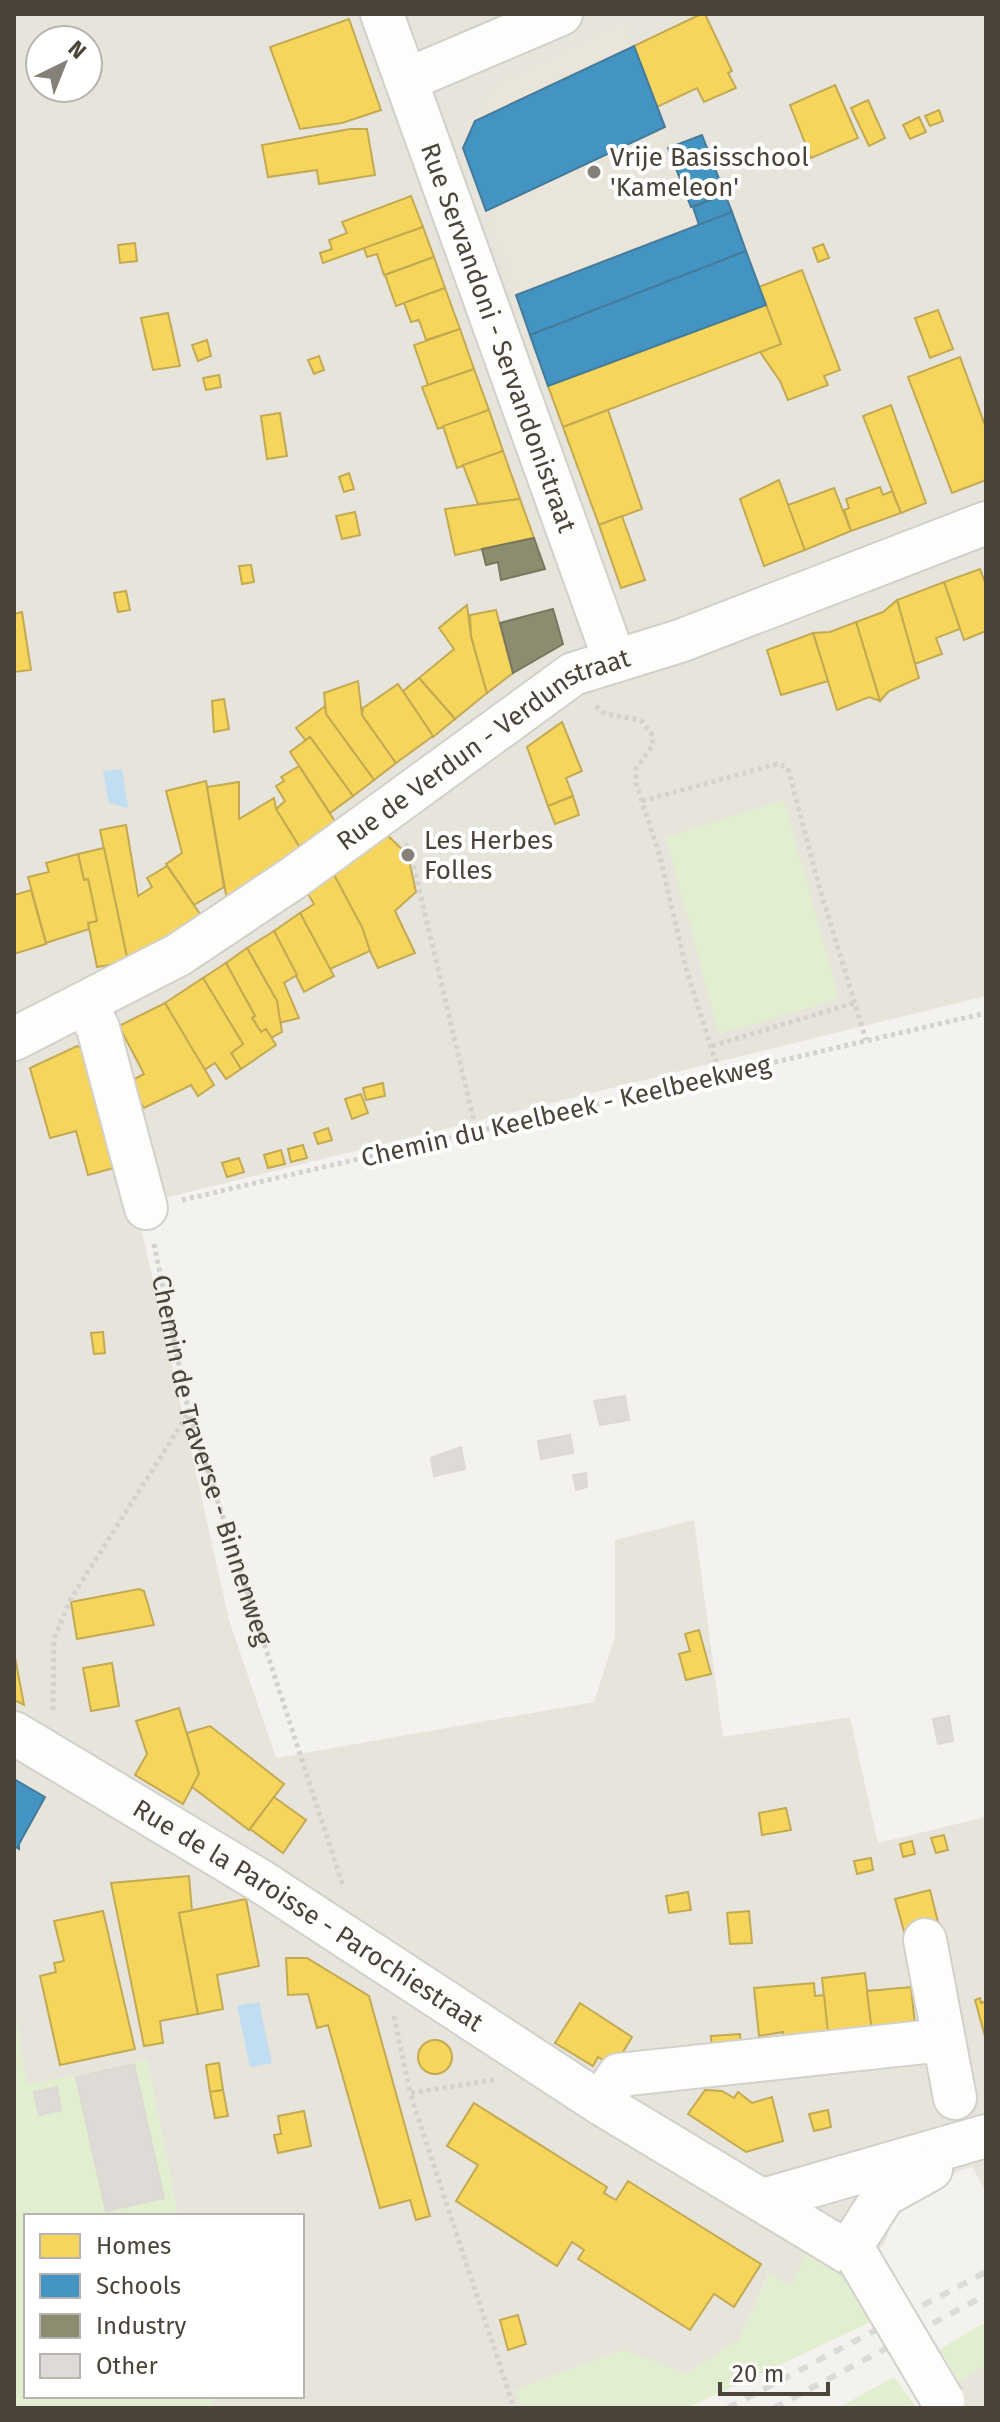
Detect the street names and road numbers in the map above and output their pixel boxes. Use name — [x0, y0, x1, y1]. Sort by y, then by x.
street label: Rue Servandoni - Servandonistraat — [414, 139, 583, 537]
street label: Rue de Verdun - Verdunstraat — [331, 642, 634, 857]
street label: Chemin du Keelbeek - Keelbeekweg — [358, 1049, 774, 1174]
street label: Chemin de Traverse - Binnenweg — [145, 1272, 279, 1650]
street label: Rue de la Paroisse - Parochiestraat — [127, 1793, 489, 2039]

